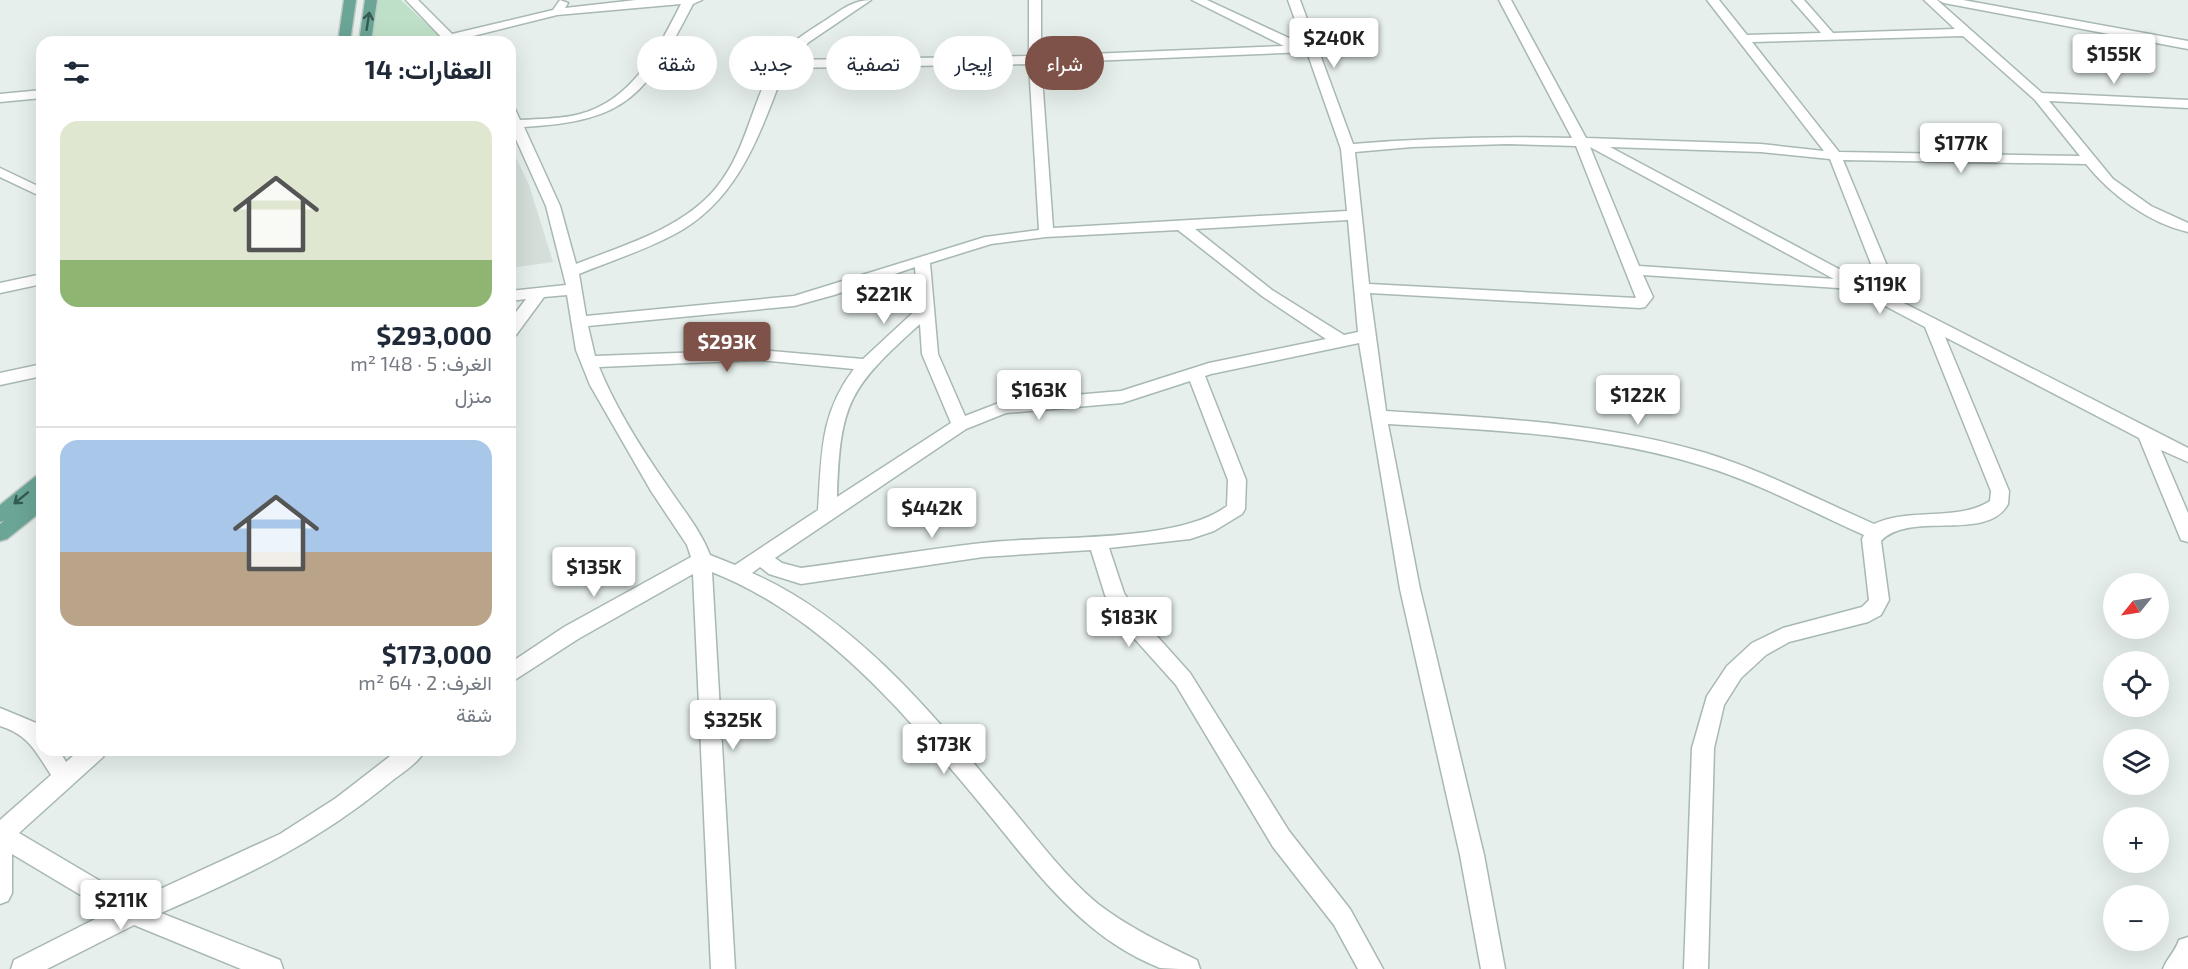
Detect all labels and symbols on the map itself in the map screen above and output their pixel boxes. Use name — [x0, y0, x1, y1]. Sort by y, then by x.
one-way arrow — [362, 12, 373, 31]
pin: $240K — [1292, 18, 1376, 69]
pin: $155K — [2072, 34, 2156, 85]
pin: $177K — [1919, 123, 2003, 174]
pin: $119K — [1838, 264, 1922, 315]
pin: $221K — [842, 274, 926, 325]
pin: $293K — [685, 322, 769, 373]
pin: $163K — [997, 370, 1081, 421]
pin: $122K — [1596, 375, 1680, 426]
pin: $442K — [890, 488, 974, 539]
one-way arrow — [13, 492, 29, 505]
pin: $135K — [552, 547, 636, 598]
north arrow — [2103, 573, 2169, 639]
pin: $183K — [1087, 597, 1171, 648]
pin: $325K — [691, 700, 775, 751]
pin: $173K — [902, 724, 986, 775]
pin: $211K — [79, 880, 163, 931]

